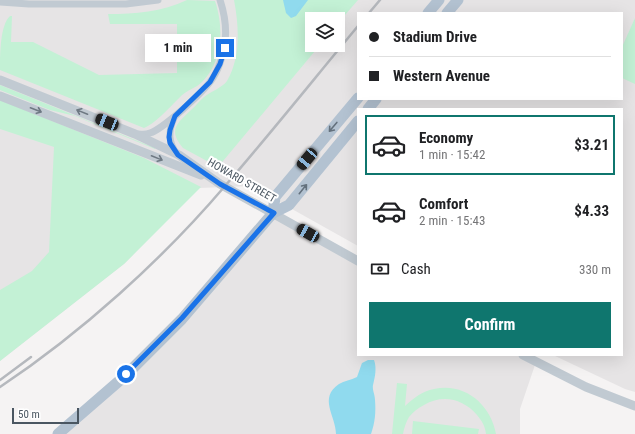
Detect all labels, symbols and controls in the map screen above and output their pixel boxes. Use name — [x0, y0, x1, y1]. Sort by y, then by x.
map controls — [305, 12, 345, 52]
button: layers — [305, 12, 345, 52]
text: Stadium Drive — [393, 28, 477, 46]
callout: 1 min — [145, 34, 211, 62]
route end — [216, 39, 234, 57]
text: 1 min — [164, 40, 192, 55]
text: Western Avenue — [393, 67, 490, 85]
one-way arrow — [30, 107, 42, 115]
one-way arrow — [76, 108, 88, 116]
car — [94, 112, 120, 132]
one-way arrow — [329, 122, 337, 133]
icon: car — [371, 127, 407, 163]
text: Economy — [419, 129, 473, 147]
text: $3.21 — [574, 136, 609, 154]
car — [295, 146, 319, 172]
text: 1 min · 15:42 — [419, 147, 485, 162]
one-way arrow — [151, 155, 163, 162]
street label: HOWARD STREET — [205, 156, 278, 205]
one-way arrow — [298, 183, 307, 194]
icon: car — [371, 193, 407, 229]
text: Comfort — [419, 195, 468, 213]
text: $4.33 — [574, 202, 609, 220]
text: 2 min · 15:43 — [419, 213, 485, 228]
car — [295, 222, 321, 244]
icon: cash — [369, 258, 391, 280]
text: Cash — [401, 260, 431, 278]
text: 330 m — [579, 262, 611, 277]
button: Confirm — [369, 302, 611, 348]
route start — [117, 365, 135, 383]
scale bar — [12, 406, 79, 425]
text: 50 m — [18, 408, 40, 421]

